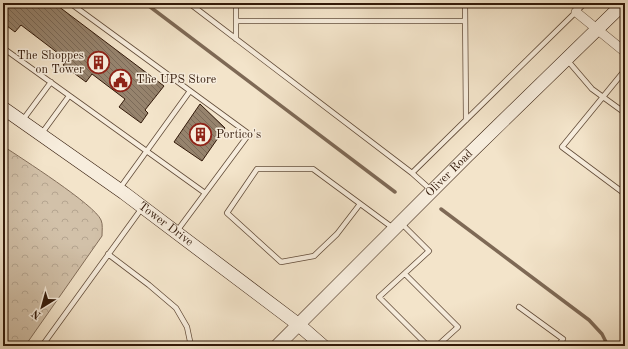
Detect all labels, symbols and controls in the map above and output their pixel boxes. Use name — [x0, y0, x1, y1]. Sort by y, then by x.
place label: The Shoppes on Tower — [17, 50, 84, 76]
building icon: The Shoppes on Tower — [86, 50, 112, 76]
public building icon: The UPS Store — [107, 67, 133, 93]
place label: The UPS Store — [136, 74, 217, 86]
building icon: Portico's — [187, 122, 213, 148]
place label: Portico's — [216, 129, 261, 141]
street label: Oliver Road — [424, 148, 475, 199]
street label: Tower Drive — [136, 200, 196, 249]
north arrow — [22, 287, 62, 327]
text: N — [30, 307, 44, 321]

